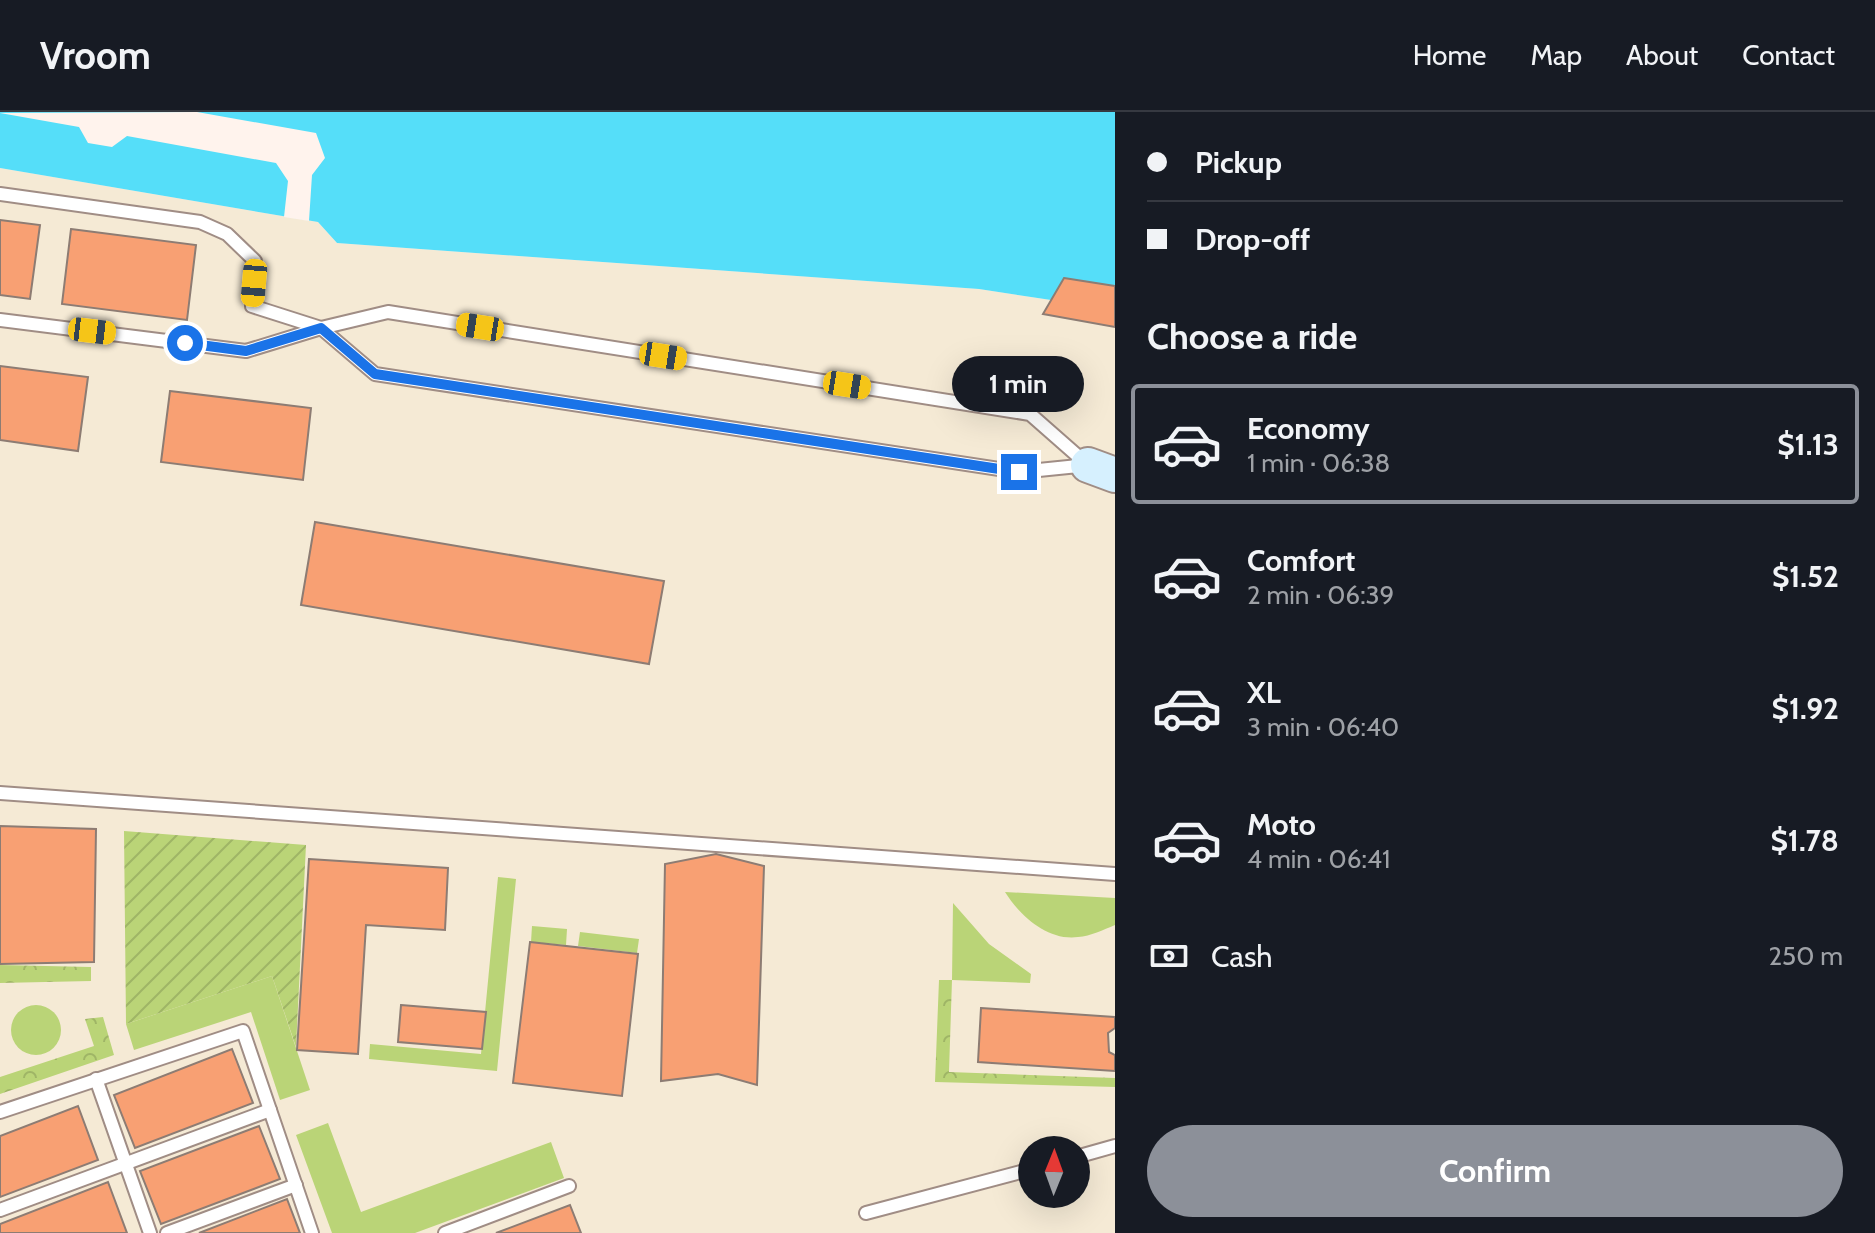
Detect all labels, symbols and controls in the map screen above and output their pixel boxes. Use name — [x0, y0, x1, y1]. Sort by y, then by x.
text: Vroom — [40, 32, 151, 79]
text: Home — [1413, 38, 1486, 72]
text: Map — [1530, 38, 1582, 72]
text: About — [1626, 38, 1698, 72]
text: Contact — [1742, 38, 1835, 72]
text: Pickup — [1195, 144, 1282, 181]
text: Drop-off — [1195, 221, 1310, 258]
car — [240, 258, 268, 308]
car — [454, 311, 506, 343]
text: Choose a ride — [1147, 314, 1357, 358]
car — [67, 316, 117, 346]
route start — [167, 325, 203, 361]
car — [637, 340, 689, 372]
callout: 1 min — [953, 356, 1085, 412]
text: 1 min — [989, 368, 1047, 400]
car — [821, 369, 873, 401]
icon: car — [1151, 408, 1223, 480]
text: Economy — [1247, 410, 1370, 447]
text: $1.13 — [1777, 426, 1839, 463]
text: 1 min · 06:38 — [1247, 447, 1390, 479]
route end — [1001, 454, 1037, 490]
icon: car — [1151, 540, 1223, 612]
text: Comfort — [1247, 542, 1355, 579]
text: $1.52 — [1772, 558, 1839, 595]
text: 2 min · 06:39 — [1247, 579, 1394, 611]
icon: car — [1151, 672, 1223, 744]
text: XL — [1247, 674, 1281, 711]
text: $1.92 — [1772, 690, 1839, 727]
text: 3 min · 06:40 — [1247, 711, 1399, 743]
icon: car — [1151, 804, 1223, 876]
text: Moto — [1247, 806, 1316, 843]
text: $1.78 — [1770, 822, 1839, 859]
text: 4 min · 06:41 — [1247, 843, 1390, 875]
icon: cash — [1147, 934, 1191, 978]
text: Cash — [1211, 938, 1273, 975]
text: 250 m — [1769, 940, 1843, 972]
button: Confirm — [1147, 1125, 1843, 1217]
north arrow — [1018, 1136, 1090, 1208]
map controls — [1018, 1136, 1090, 1208]

